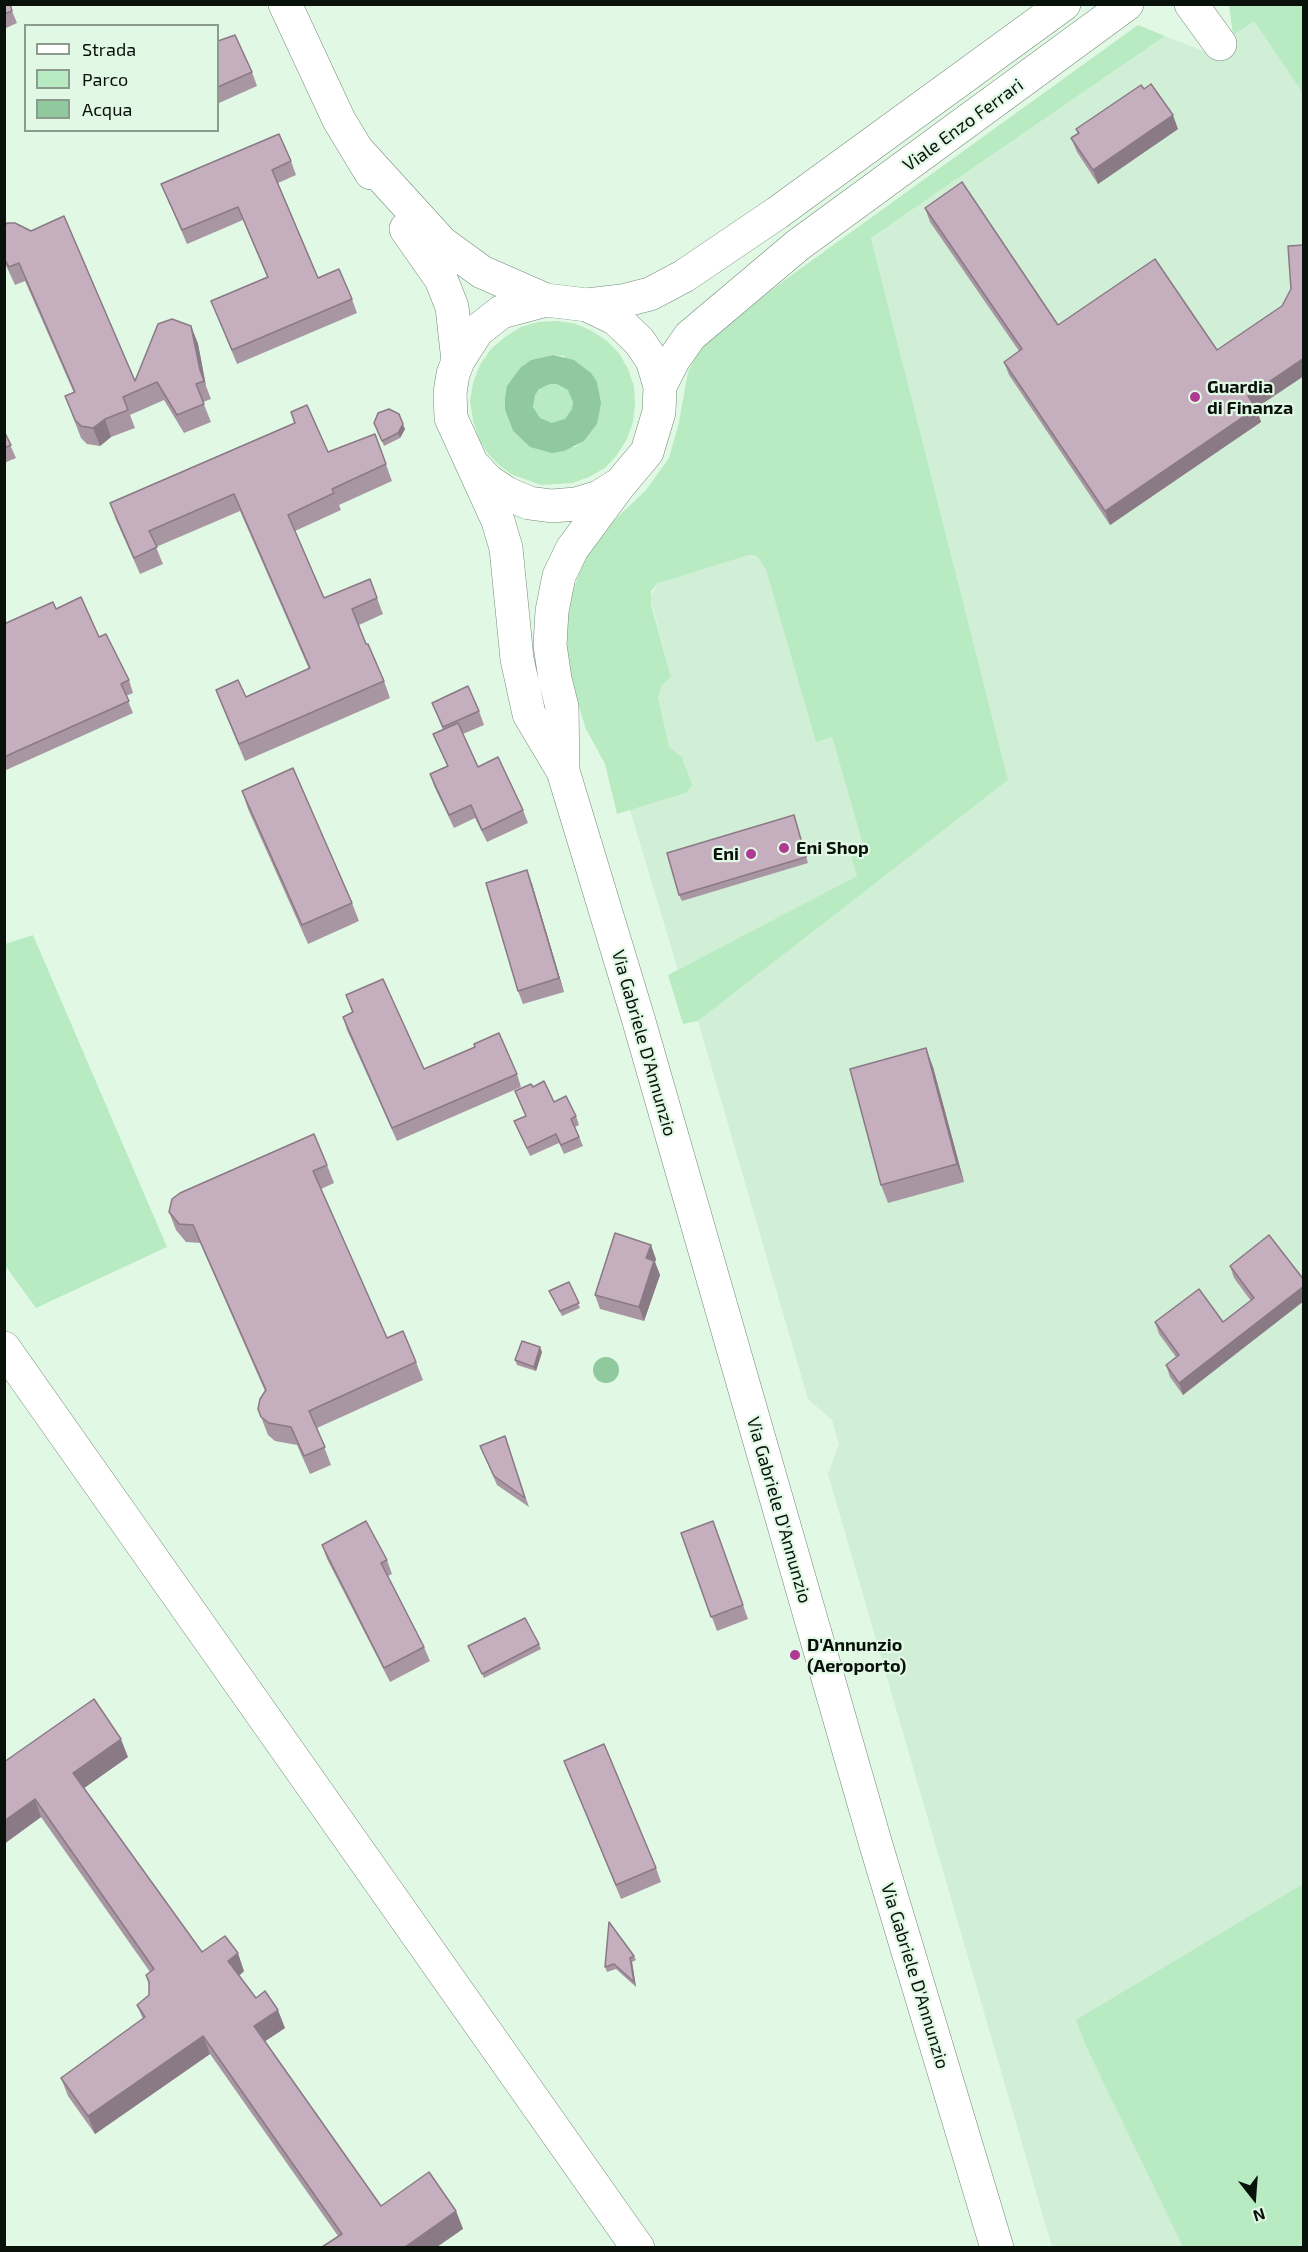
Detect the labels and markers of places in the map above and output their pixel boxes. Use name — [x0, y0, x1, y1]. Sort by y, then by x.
place label: Guardia di Finanza — [1207, 376, 1293, 418]
marker: Guardia di Finanza — [1188, 390, 1202, 404]
place label: Eni Shop — [796, 837, 869, 859]
marker: Eni Shop — [777, 841, 791, 855]
place label: Eni — [713, 843, 739, 865]
marker: Eni — [744, 847, 758, 861]
place label: D'Annunzio (Aeroporto) — [807, 1634, 906, 1676]
marker: D'Annunzio (Aeroporto) — [788, 1648, 802, 1662]

